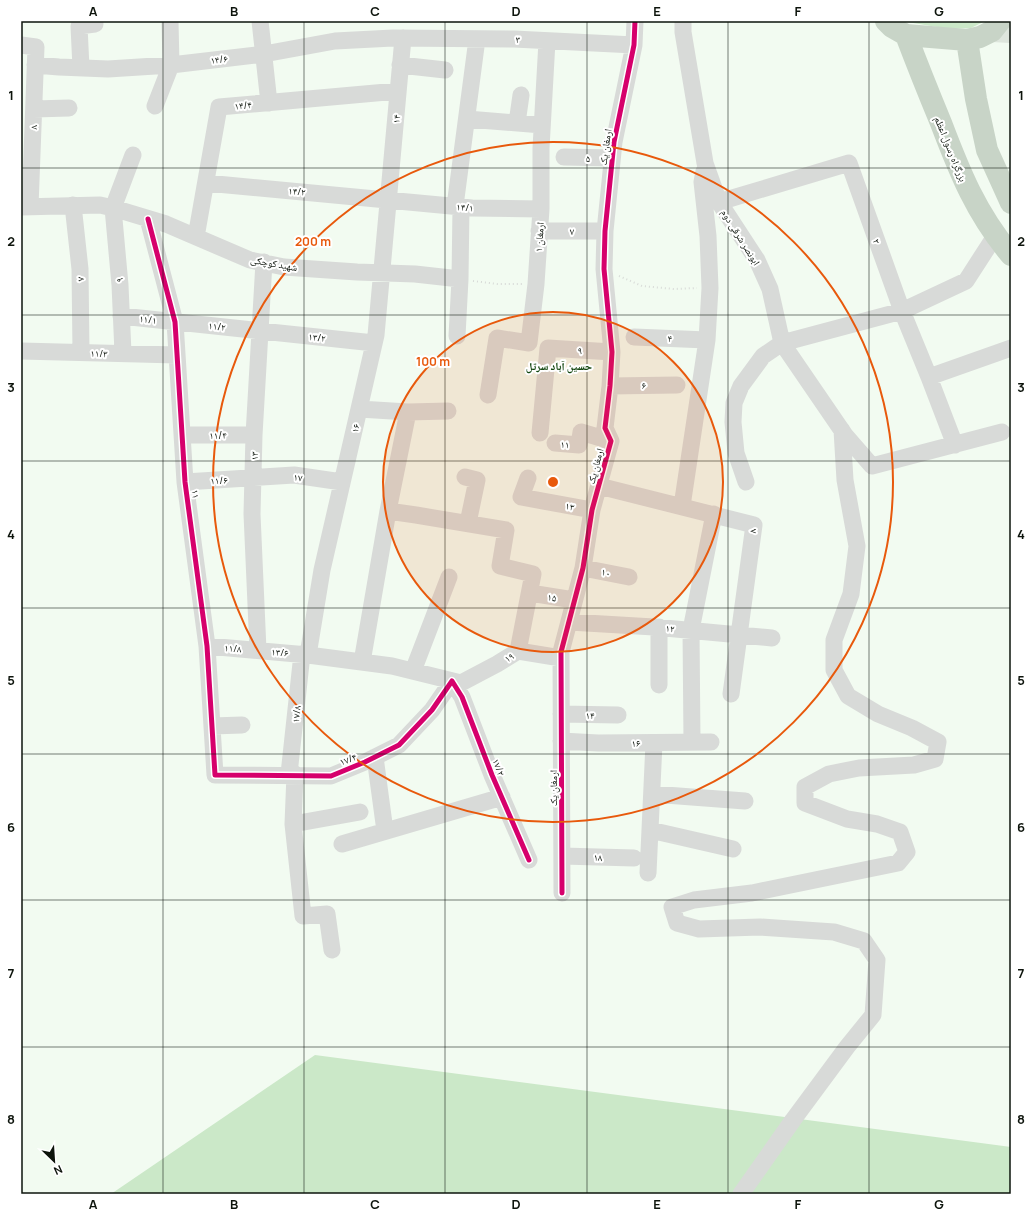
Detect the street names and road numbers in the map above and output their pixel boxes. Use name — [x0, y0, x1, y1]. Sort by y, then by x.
street label: ۳ — [516, 32, 521, 46]
street label: ۱۴/۶ — [210, 51, 229, 67]
street label: ۱۴/۴ — [234, 97, 253, 113]
street label: ۱۴ — [389, 113, 403, 124]
street label: بزرگراه رسول اعظم — [931, 114, 971, 184]
street label: ۸ — [26, 124, 40, 129]
street label: ارمغان یک — [596, 128, 614, 166]
street label: ۵ — [586, 151, 591, 165]
street label: ۱۴/۲ — [288, 183, 307, 199]
street label: ۱۴/۱ — [456, 199, 474, 215]
street label: ابونصر شرقی دوم — [717, 206, 764, 268]
street label: ارمغان ۱ — [531, 222, 547, 252]
street label: ۷ — [570, 224, 575, 238]
street label: ۲ — [870, 237, 885, 246]
street label: شهید کوچکی — [249, 252, 299, 274]
street label: ۷ — [73, 276, 87, 281]
street label: ۹ — [112, 277, 126, 283]
street label: ۱۱/۱ — [139, 311, 157, 327]
street label: ۱۱/۲ — [208, 318, 227, 334]
street label: ۱۳/۲ — [308, 329, 327, 345]
street label: ۴ — [668, 331, 673, 345]
street label: ۹ — [577, 343, 583, 357]
street label: ۱۱/۳ — [90, 346, 108, 360]
street label: ۶ — [642, 378, 647, 392]
street label: ۱۶ — [347, 422, 363, 434]
street label: ۱۱/۴ — [209, 428, 227, 442]
street label: ۱۱ — [560, 437, 570, 451]
street label: ارمغان یک — [584, 447, 606, 485]
street label: ۱۳ — [247, 451, 261, 461]
street label: ۱۷ — [293, 470, 304, 484]
street label: ۱۱/۶ — [210, 473, 229, 487]
street label: ۱۱ — [189, 489, 203, 499]
street label: ۱۳ — [564, 498, 576, 514]
street label: ۸ — [745, 528, 759, 533]
street label: ۱۰ — [600, 564, 612, 580]
street label: ۱۵ — [546, 589, 558, 605]
street label: ۱۲ — [665, 621, 676, 635]
street label: ۱۱/۸ — [224, 640, 243, 656]
street label: ۱۳/۶ — [271, 644, 290, 660]
street label: ۱۹ — [501, 648, 517, 665]
street label: ۱۷/۸ — [288, 704, 304, 723]
street label: ۱۴ — [585, 708, 595, 722]
street label: ۱۶ — [632, 736, 641, 750]
street label: ۱۷/۴ — [337, 749, 359, 769]
street label: ۱۷/۲ — [489, 756, 509, 778]
street label: ارمغان یک — [546, 770, 560, 806]
street label: ۱۸ — [593, 850, 603, 864]

